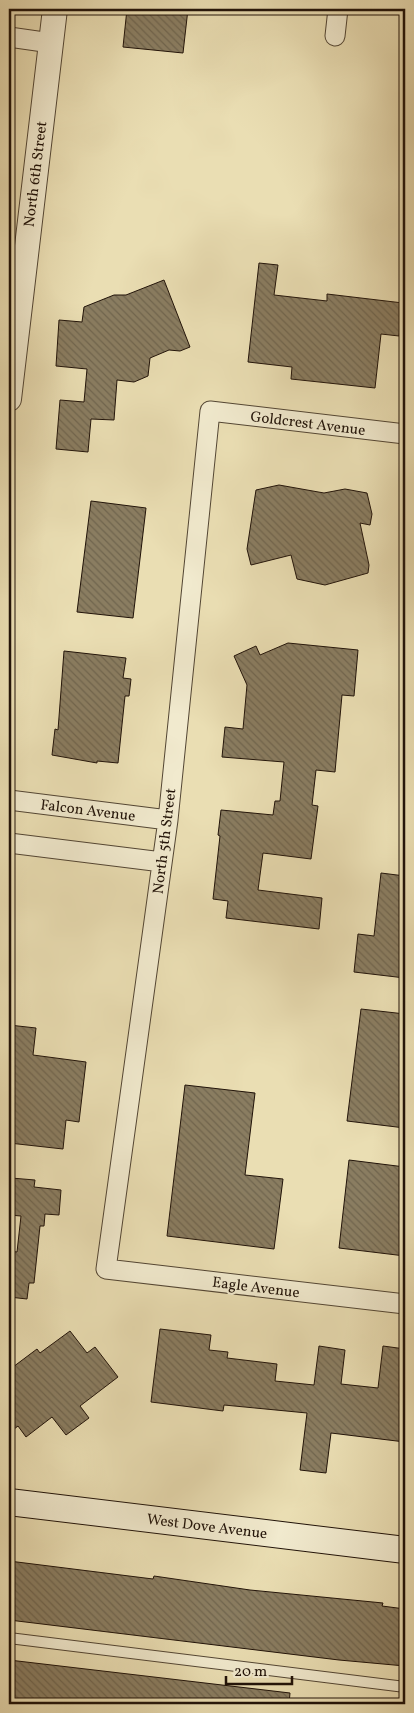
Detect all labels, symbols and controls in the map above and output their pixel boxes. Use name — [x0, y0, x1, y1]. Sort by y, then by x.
street label: North 6th Street — [20, 120, 53, 228]
street label: Goldcrest Avenue — [249, 407, 366, 442]
street label: North 5th Street — [149, 787, 182, 895]
street label: Falcon Avenue — [39, 795, 136, 828]
street label: Eagle Avenue — [211, 1273, 301, 1304]
street label: West Dove Avenue — [145, 1510, 268, 1545]
scale bar — [226, 1653, 293, 1685]
text: 20 m — [234, 1662, 267, 1683]

